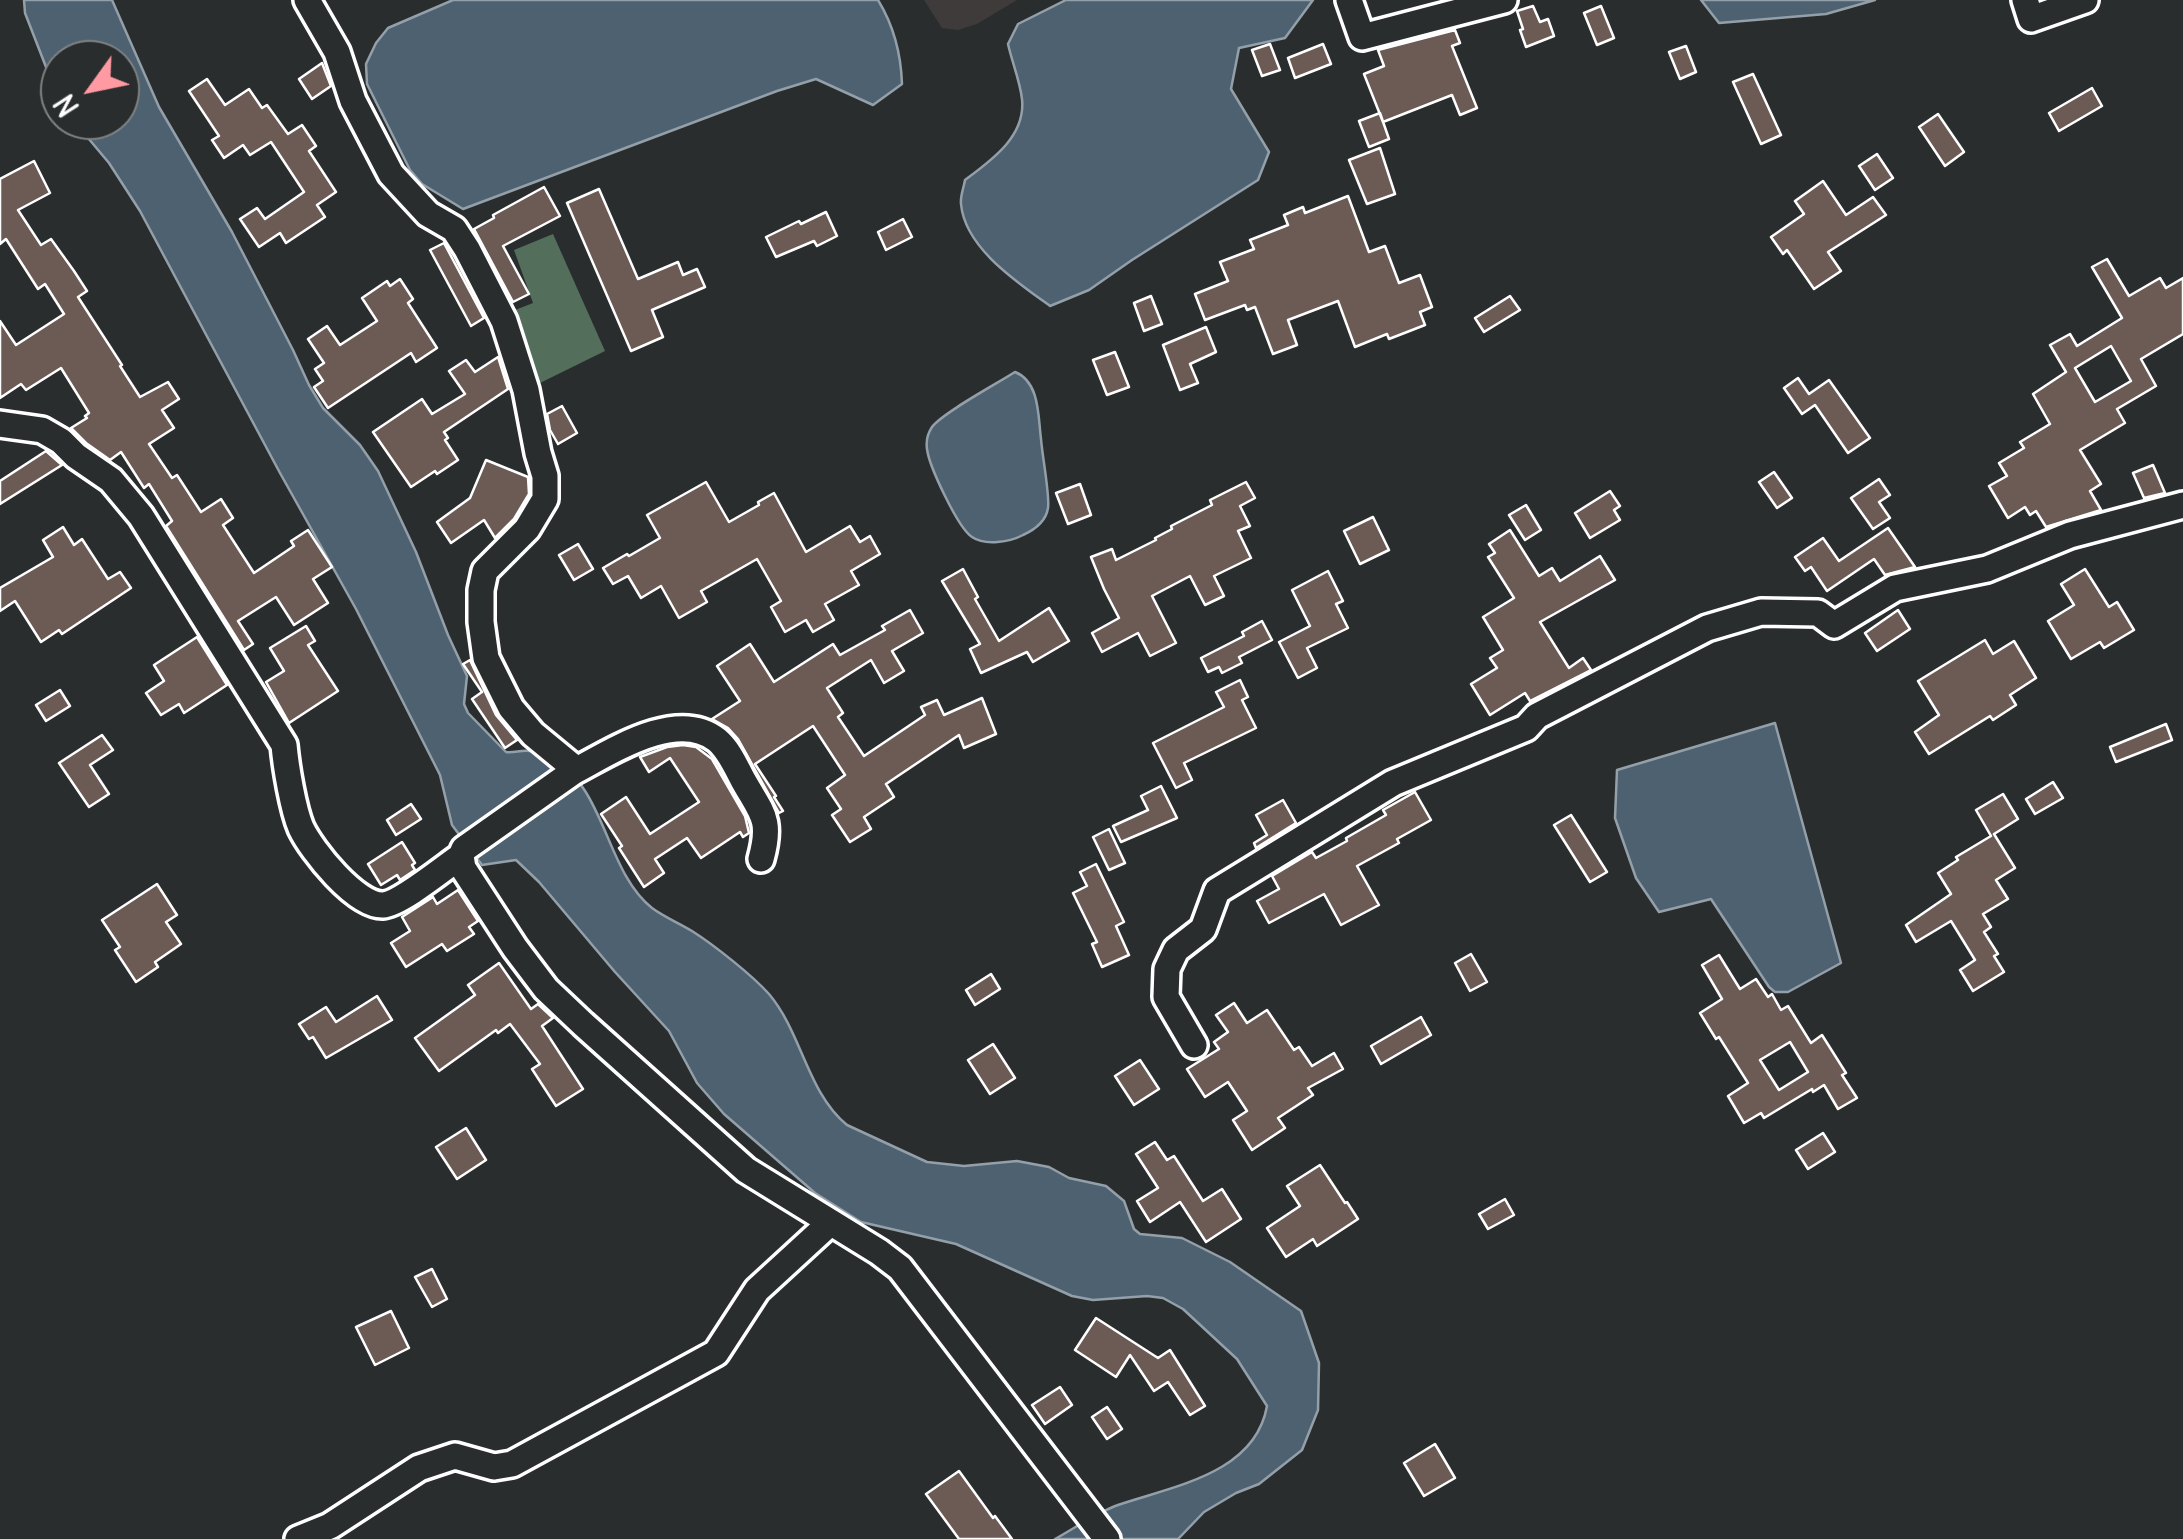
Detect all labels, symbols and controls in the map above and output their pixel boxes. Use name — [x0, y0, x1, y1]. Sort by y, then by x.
north arrow — [40, 40, 140, 140]
text: N — [46, 87, 87, 123]

